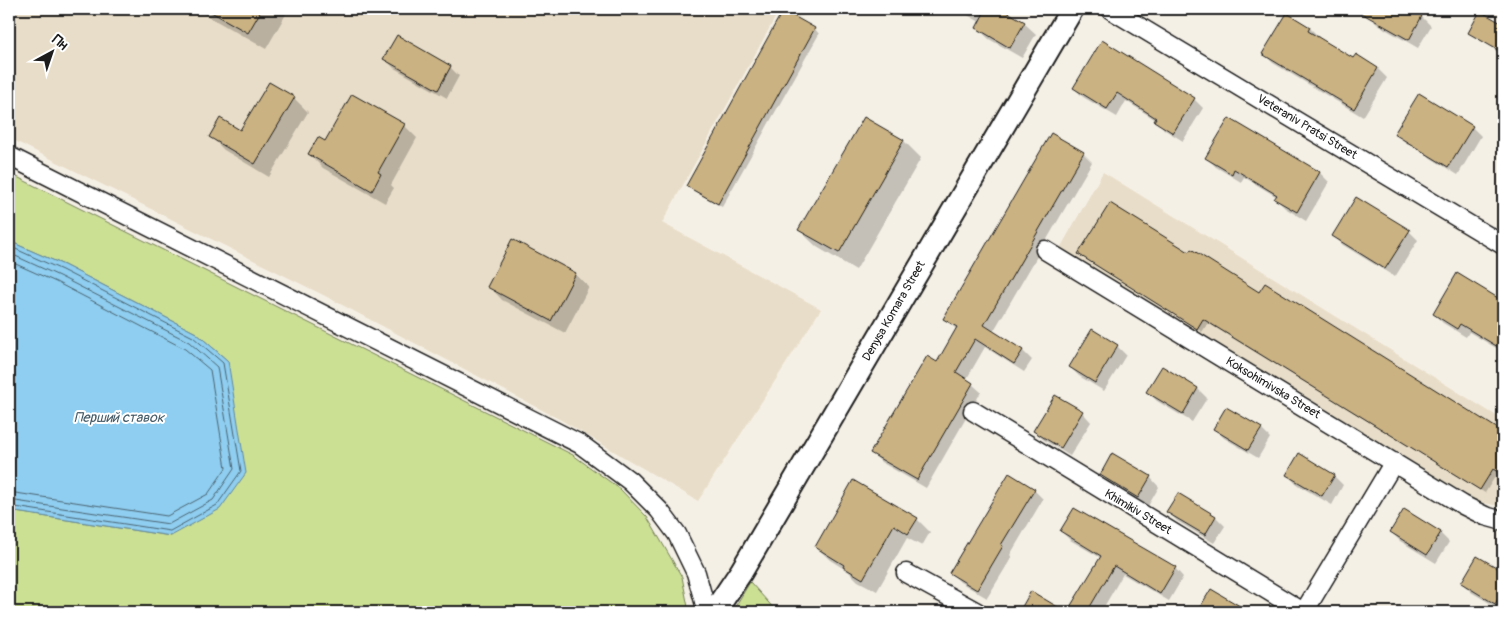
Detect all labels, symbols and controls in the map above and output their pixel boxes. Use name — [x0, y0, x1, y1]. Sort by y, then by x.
north arrow — [28, 28, 78, 78]
text: Пн — [49, 31, 71, 54]
street label: Veteraniv Pratsi Street — [1254, 91, 1360, 163]
street label: Denysa Komara Street — [859, 258, 929, 364]
street label: Koksohimivska Street — [1223, 354, 1323, 422]
water label: Перший ставок — [74, 409, 166, 426]
street label: Khimikiv Street — [1102, 486, 1174, 538]

